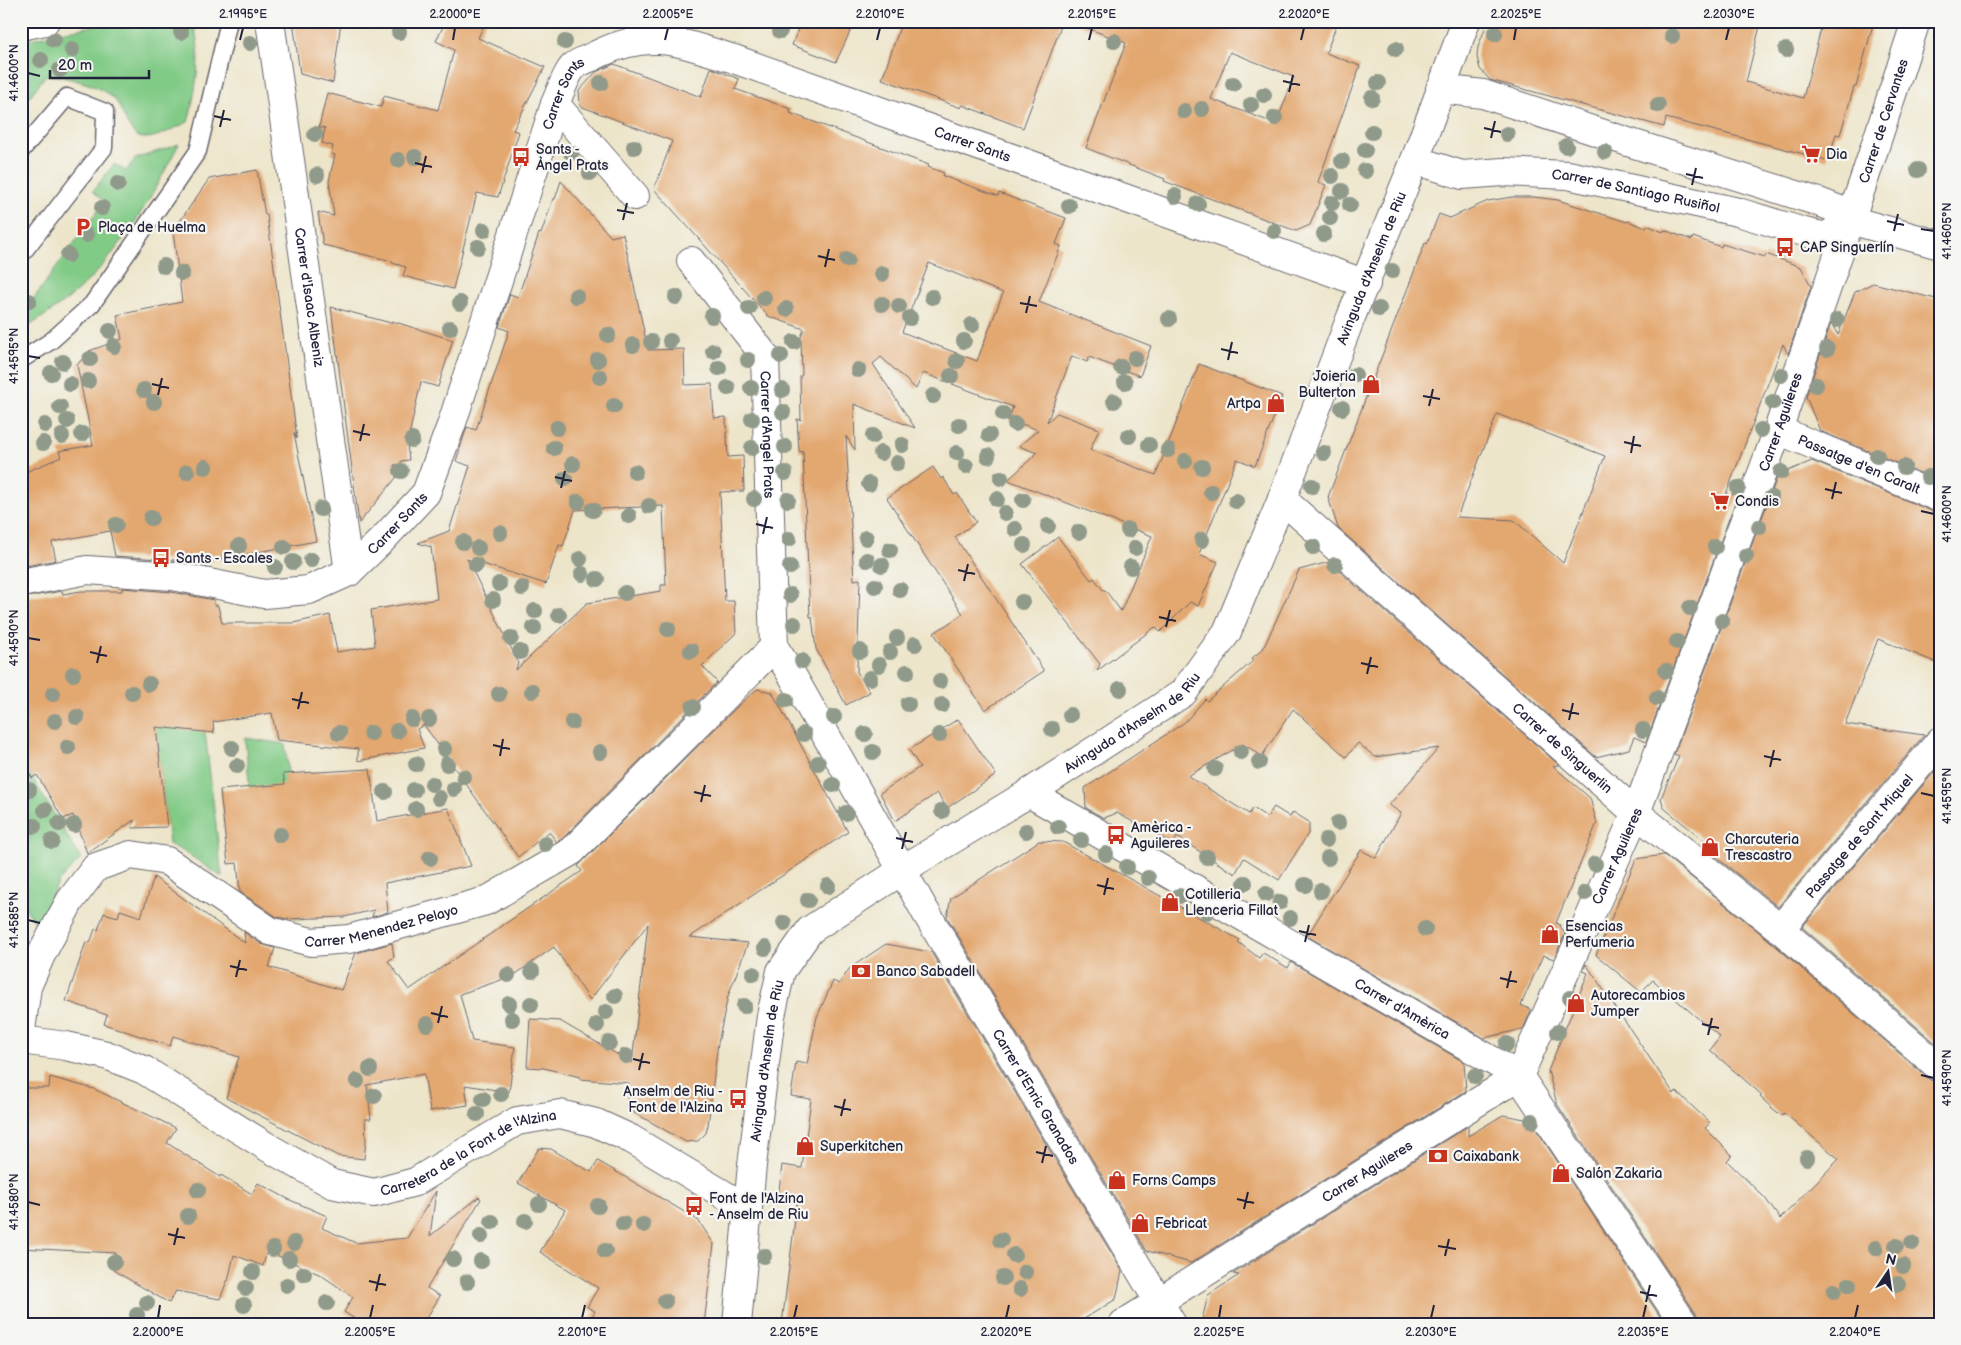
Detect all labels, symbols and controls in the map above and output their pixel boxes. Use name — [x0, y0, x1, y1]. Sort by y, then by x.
text: 2.1995°E — [219, 7, 267, 22]
text: 2.2000°E — [429, 7, 481, 22]
text: 2.2005°E — [643, 7, 693, 22]
text: 2.2010°E — [856, 7, 904, 22]
text: 2.2015°E — [1068, 7, 1116, 22]
text: 2.2020°E — [1278, 7, 1330, 22]
text: 2.2025°E — [1491, 7, 1541, 22]
text: 2.2030°E — [1703, 7, 1755, 22]
text: 41.4600°N — [7, 44, 22, 102]
scale bar — [50, 48, 149, 80]
street label: Carrer Sants — [539, 53, 587, 132]
text: 20 m — [58, 56, 92, 75]
street label: Carrer de Cervantes — [1855, 57, 1912, 186]
street label: Carrer Sants — [932, 123, 1013, 166]
place label: Sants - Àngel Prats — [536, 141, 608, 174]
supermarket icon: Dia — [1800, 143, 1822, 165]
bus stop icon: Sants - Àngel Prats — [510, 146, 532, 168]
place label: Dia — [1826, 146, 1847, 163]
street label: Carrer de Santiago Rusiñol — [1551, 166, 1721, 217]
street label: Avinguda d'Anselm de Riu — [1333, 189, 1410, 347]
text: 41.4605°N — [1940, 202, 1955, 260]
parking icon: Plaça de Huelma — [72, 216, 94, 238]
place label: Plaça de Huelma — [98, 219, 206, 236]
street label: Carrer d'Isaac Albeniz — [291, 227, 328, 368]
bus stop icon: CAP Singuerlín — [1774, 236, 1796, 258]
place label: CAP Singuerlín — [1800, 239, 1894, 256]
text: 41.4595°N — [7, 328, 22, 384]
place label: Joieria Bulterton — [1298, 368, 1356, 401]
street label: Carrer d'Angel Prats — [756, 370, 777, 499]
street label: Carrer Aguileres — [1755, 370, 1806, 474]
shop icon: Joieria Bulterton — [1360, 373, 1382, 395]
shop icon: Artpa — [1265, 392, 1287, 414]
place label: Artpa — [1227, 395, 1261, 412]
street label: Passatge d'en Caralt — [1795, 431, 1923, 498]
text: 41.4600°N — [1940, 485, 1955, 543]
street label: Carrer Sants — [364, 489, 432, 558]
supermarket icon: Condis — [1709, 490, 1731, 512]
place label: Condis — [1735, 493, 1779, 510]
bus stop icon: Sants - Escales — [150, 547, 172, 569]
place label: Sants - Escales — [176, 550, 273, 567]
text: 41.4590°N — [7, 609, 22, 667]
street label: Avinguda d'Anselm de Riu — [1061, 669, 1204, 777]
street label: Carrer de Singuerlin — [1509, 699, 1616, 797]
text: 41.4595°N — [1940, 768, 1955, 824]
street label: Passatge de Sant Miquel — [1802, 771, 1917, 902]
street label: Carrer Aguileres — [1588, 806, 1646, 907]
place label: Amèrica - Aguileres — [1131, 819, 1192, 852]
bus stop icon: Amèrica - Aguileres — [1105, 824, 1127, 846]
place label: Charcuteria Trescastro — [1725, 831, 1799, 864]
shop icon: Charcuteria Trescastro — [1699, 836, 1721, 858]
place label: Cotilleria Llenceria Fillat — [1185, 886, 1279, 919]
shop icon: Cotilleria Llenceria Fillat — [1159, 891, 1181, 913]
text: 41.4585°N — [7, 892, 22, 948]
street label: Carrer Menendez Pelayo — [302, 901, 460, 952]
place label: Esencias Perfumeria — [1565, 918, 1635, 951]
shop icon: Esencias Perfumeria — [1539, 923, 1561, 945]
bank icon: Banco Sabadell — [850, 960, 872, 982]
place label: Banco Sabadell — [876, 963, 975, 980]
street label: Carrer d'Amèrica — [1351, 975, 1453, 1043]
street label: Avinguda d'Anselm de Riu — [747, 978, 788, 1143]
place label: Autorecambios Jumper — [1591, 987, 1685, 1020]
shop icon: Autorecambios Jumper — [1565, 992, 1587, 1014]
street label: Carrer d'Enric Granados — [989, 1026, 1083, 1168]
text: 41.4590°N — [1940, 1049, 1955, 1107]
place label: Anselm de Riu - Font de l'Alzina — [623, 1083, 723, 1116]
bus stop icon: Anselm de Riu - Font de l'Alzina — [727, 1088, 749, 1110]
street label: Carretera de la Font de l'Alzina — [378, 1107, 558, 1200]
shop icon: Superkitchen — [794, 1135, 816, 1157]
street label: Carrer Aguileres — [1319, 1137, 1416, 1206]
place label: Superkitchen — [820, 1138, 903, 1155]
bank icon: Caixabank — [1427, 1145, 1449, 1167]
place label: Caixabank — [1453, 1148, 1519, 1165]
shop icon: Salón Zakaria — [1550, 1162, 1572, 1184]
place label: Salón Zakaria — [1576, 1165, 1662, 1182]
shop icon: Forns Camps — [1106, 1169, 1128, 1191]
place label: Forns Camps — [1132, 1172, 1216, 1189]
text: 41.4580°N — [7, 1173, 22, 1231]
place label: Font de l'Alzina - Anselm de Riu — [709, 1190, 809, 1223]
bus stop icon: Font de l'Alzina - Anselm de Riu — [683, 1195, 705, 1217]
shop icon: Febricat — [1129, 1212, 1151, 1234]
place label: Febricat — [1155, 1215, 1208, 1232]
north arrow — [1864, 1248, 1914, 1298]
text: N — [1884, 1250, 1898, 1269]
text: 2.2000°E — [132, 1325, 184, 1340]
text: 2.2005°E — [345, 1325, 395, 1340]
text: 2.2010°E — [558, 1325, 606, 1340]
text: 2.2015°E — [770, 1325, 818, 1340]
text: 2.2020°E — [980, 1325, 1032, 1340]
text: 2.2025°E — [1194, 1325, 1244, 1340]
text: 2.2030°E — [1405, 1325, 1457, 1340]
text: 2.2035°E — [1617, 1325, 1669, 1340]
text: 2.2040°E — [1829, 1325, 1881, 1340]

